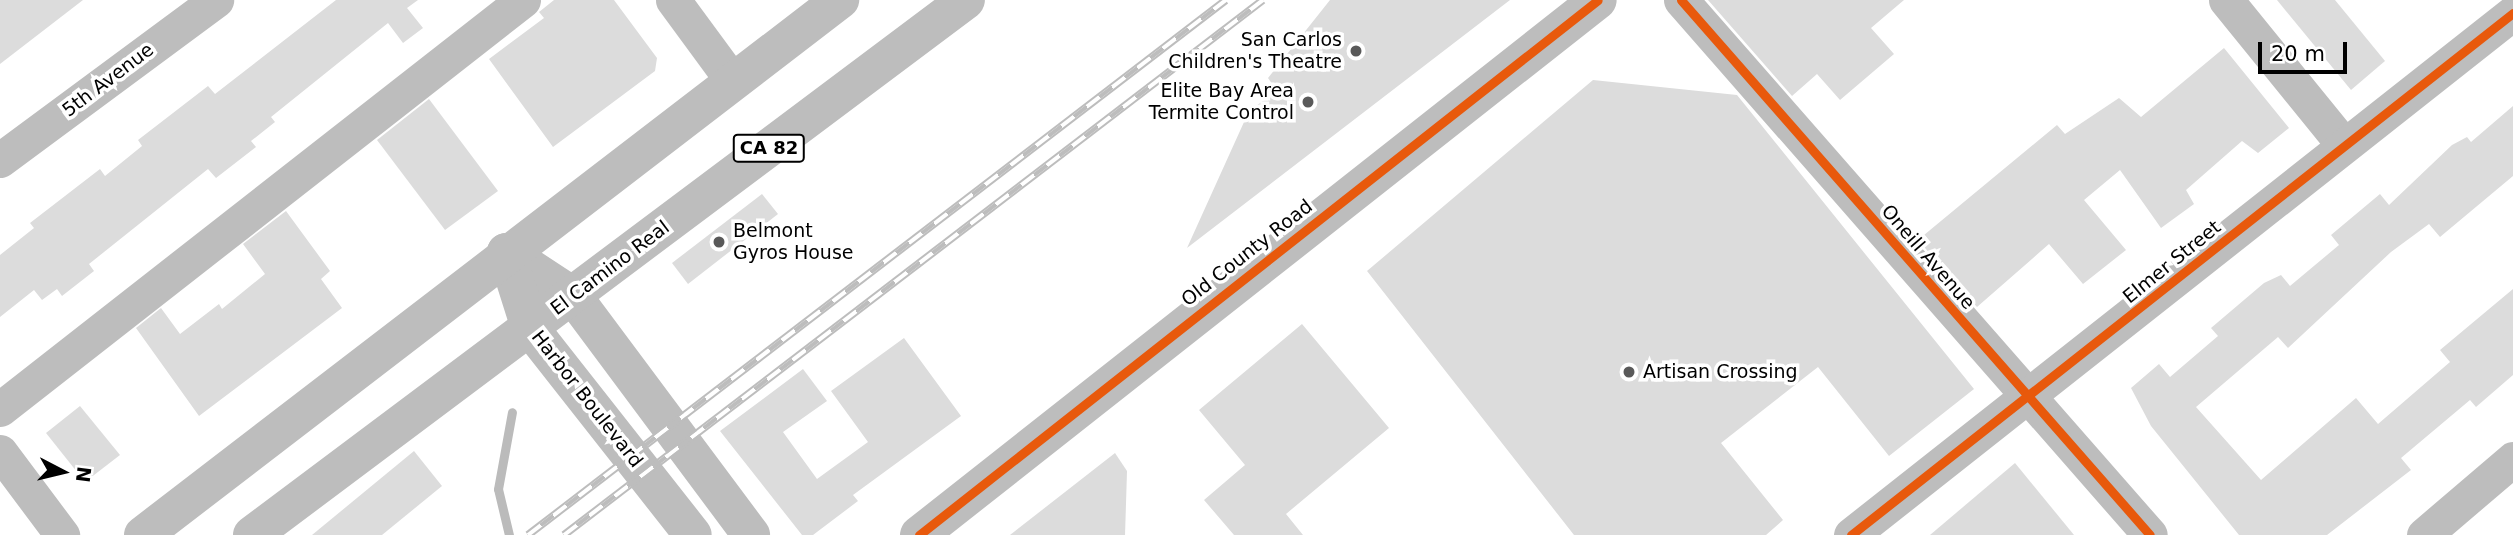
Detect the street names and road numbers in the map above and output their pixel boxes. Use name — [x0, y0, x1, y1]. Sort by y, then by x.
street label: 5th Avenue — [58, 38, 158, 122]
road number: CA 82 — [732, 134, 806, 162]
street label: Old County Road — [1177, 195, 1317, 311]
street label: Oneill Avenue — [1876, 200, 1980, 314]
street label: El Camino Real — [546, 216, 674, 320]
street label: Elmer Street — [2119, 216, 2225, 308]
street label: Harbor Boulevard — [526, 326, 648, 472]

